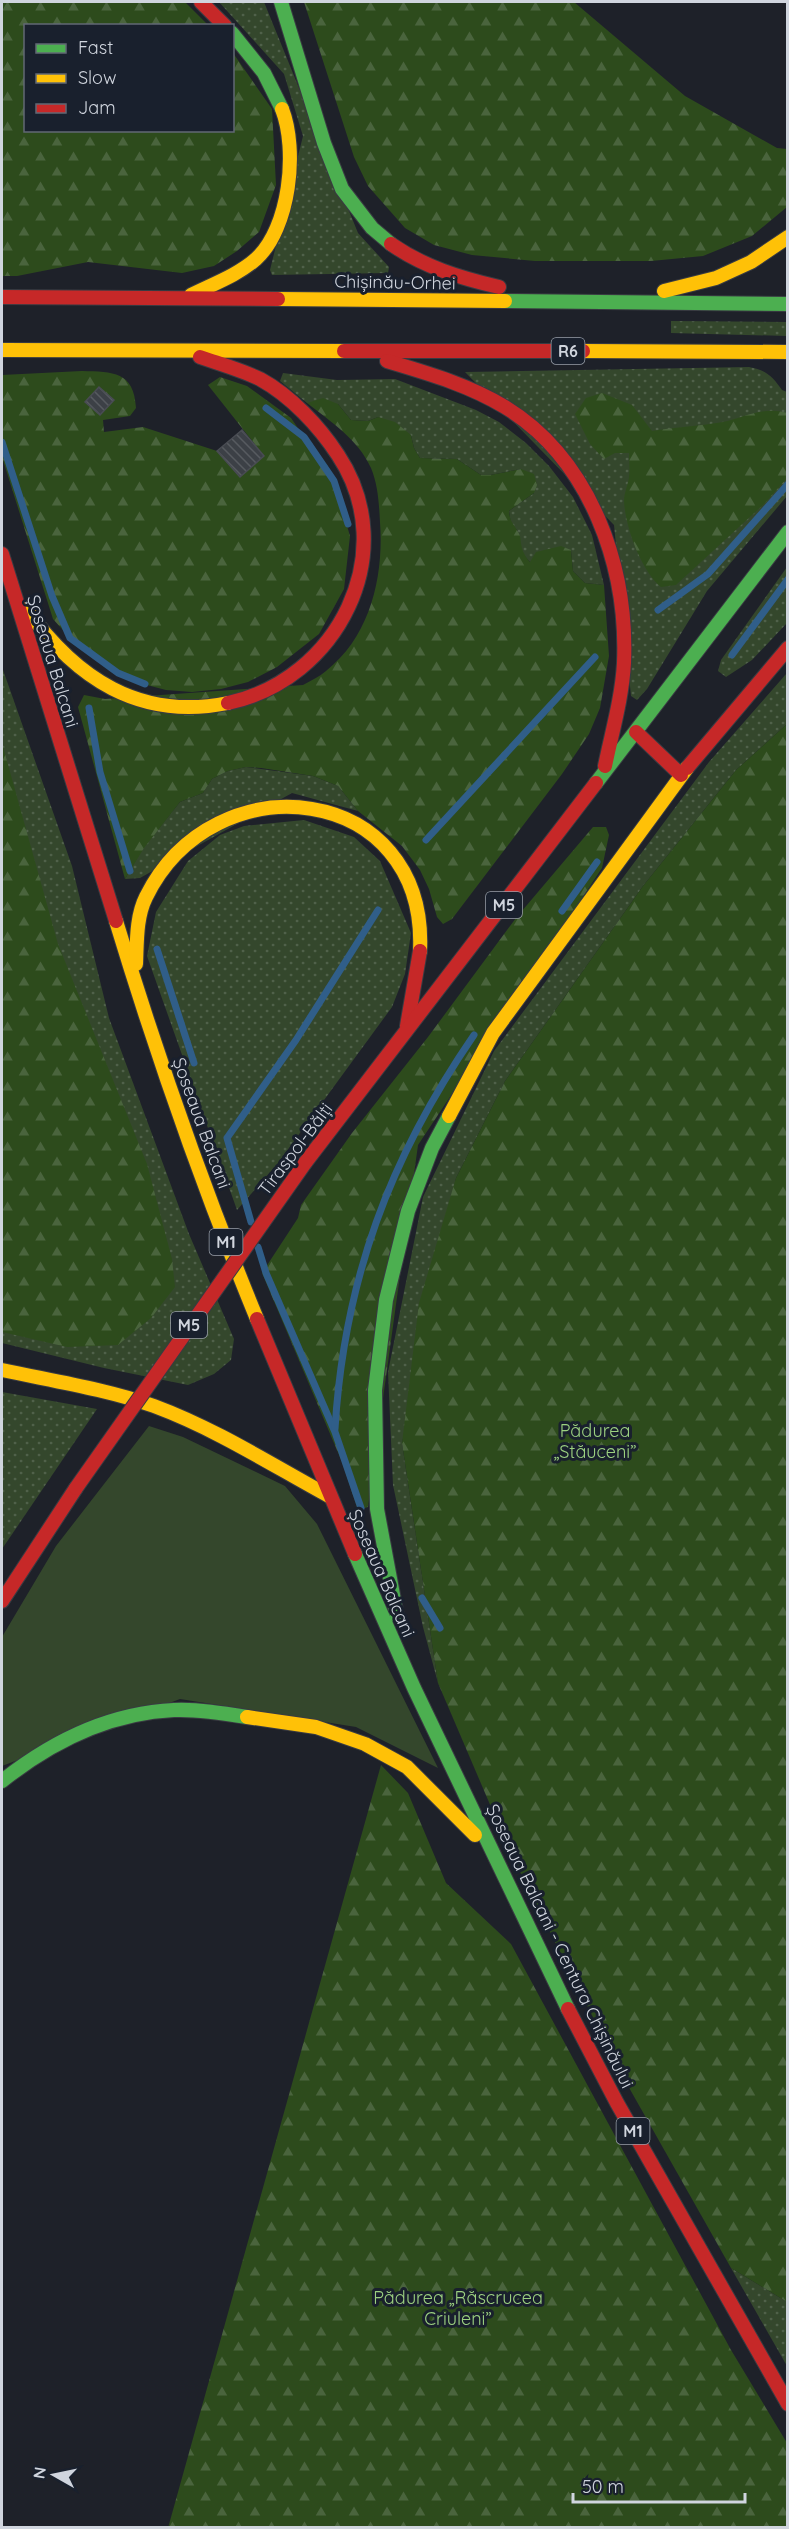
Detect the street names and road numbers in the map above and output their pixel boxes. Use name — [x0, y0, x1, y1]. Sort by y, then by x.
street label: Chișinău-Orhei — [334, 269, 456, 295]
road number: R6 — [552, 338, 584, 364]
street label: Șoseaua Balcani — [22, 592, 84, 730]
road number: M5 — [486, 892, 522, 918]
street label: Șoseaua Balcani — [168, 1054, 236, 1192]
street label: Tiraspol-Bălți — [253, 1098, 337, 1200]
road number: M1 — [210, 1229, 242, 1255]
road number: M5 — [171, 1312, 207, 1338]
street label: Șoseaua Balcani — [344, 1505, 420, 1641]
street label: Șoseaua Balcani - Centura Chișinăului — [481, 1800, 639, 2092]
road number: M1 — [616, 2118, 650, 2144]

